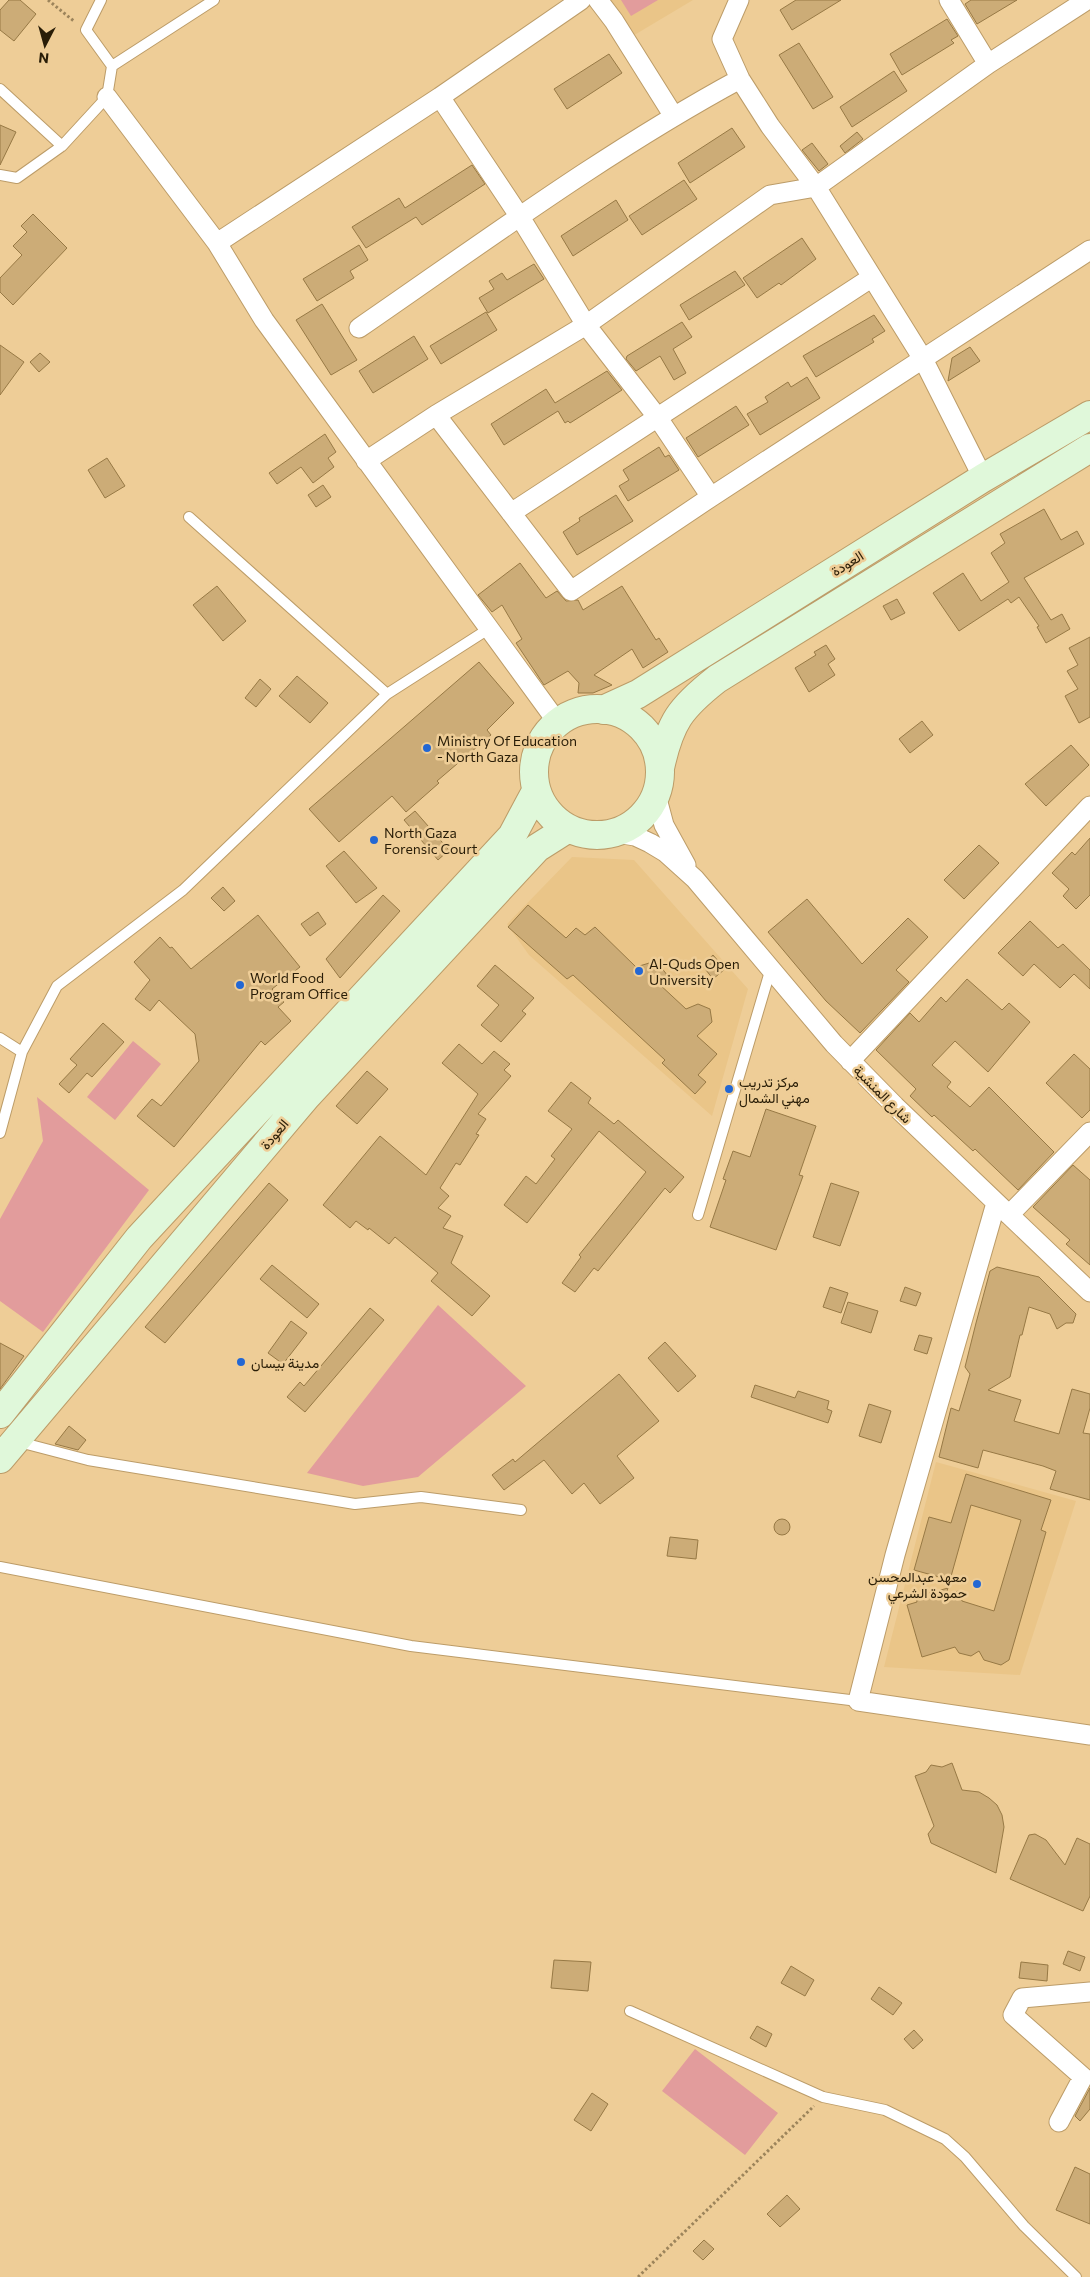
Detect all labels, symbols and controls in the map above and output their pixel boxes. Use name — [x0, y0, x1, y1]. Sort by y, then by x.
north arrow — [20, 20, 70, 70]
text: N — [37, 49, 50, 67]
street label: العودة — [828, 547, 867, 580]
place label: Ministry Of Education - North Gaza — [437, 732, 577, 765]
marker: Ministry Of Education - North Gaza — [421, 742, 433, 754]
place label: North Gaza Forensic Court — [384, 824, 478, 857]
marker: North Gaza Forensic Court — [368, 834, 380, 846]
place label: Al-Quds Open University — [649, 955, 740, 988]
marker: Al-Quds Open University — [633, 965, 645, 977]
place label: World Food Program Office — [250, 969, 348, 1002]
marker: World Food Program Office — [234, 979, 246, 991]
street label: شارع المنشية — [848, 1061, 916, 1129]
place label: مركز تدريب مهني الشمال — [739, 1073, 810, 1110]
marker: مركز تدريب مهني الشمال — [723, 1083, 735, 1095]
street label: العودة — [256, 1115, 292, 1153]
place label: مدينة بيسان — [251, 1354, 319, 1372]
marker: مدينة بيسان — [235, 1356, 247, 1368]
place label: معهد عبدالمحسن حمودة الشرعي — [868, 1568, 967, 1605]
marker: معهد عبدالمحسن حمودة الشرعي — [971, 1578, 983, 1590]

